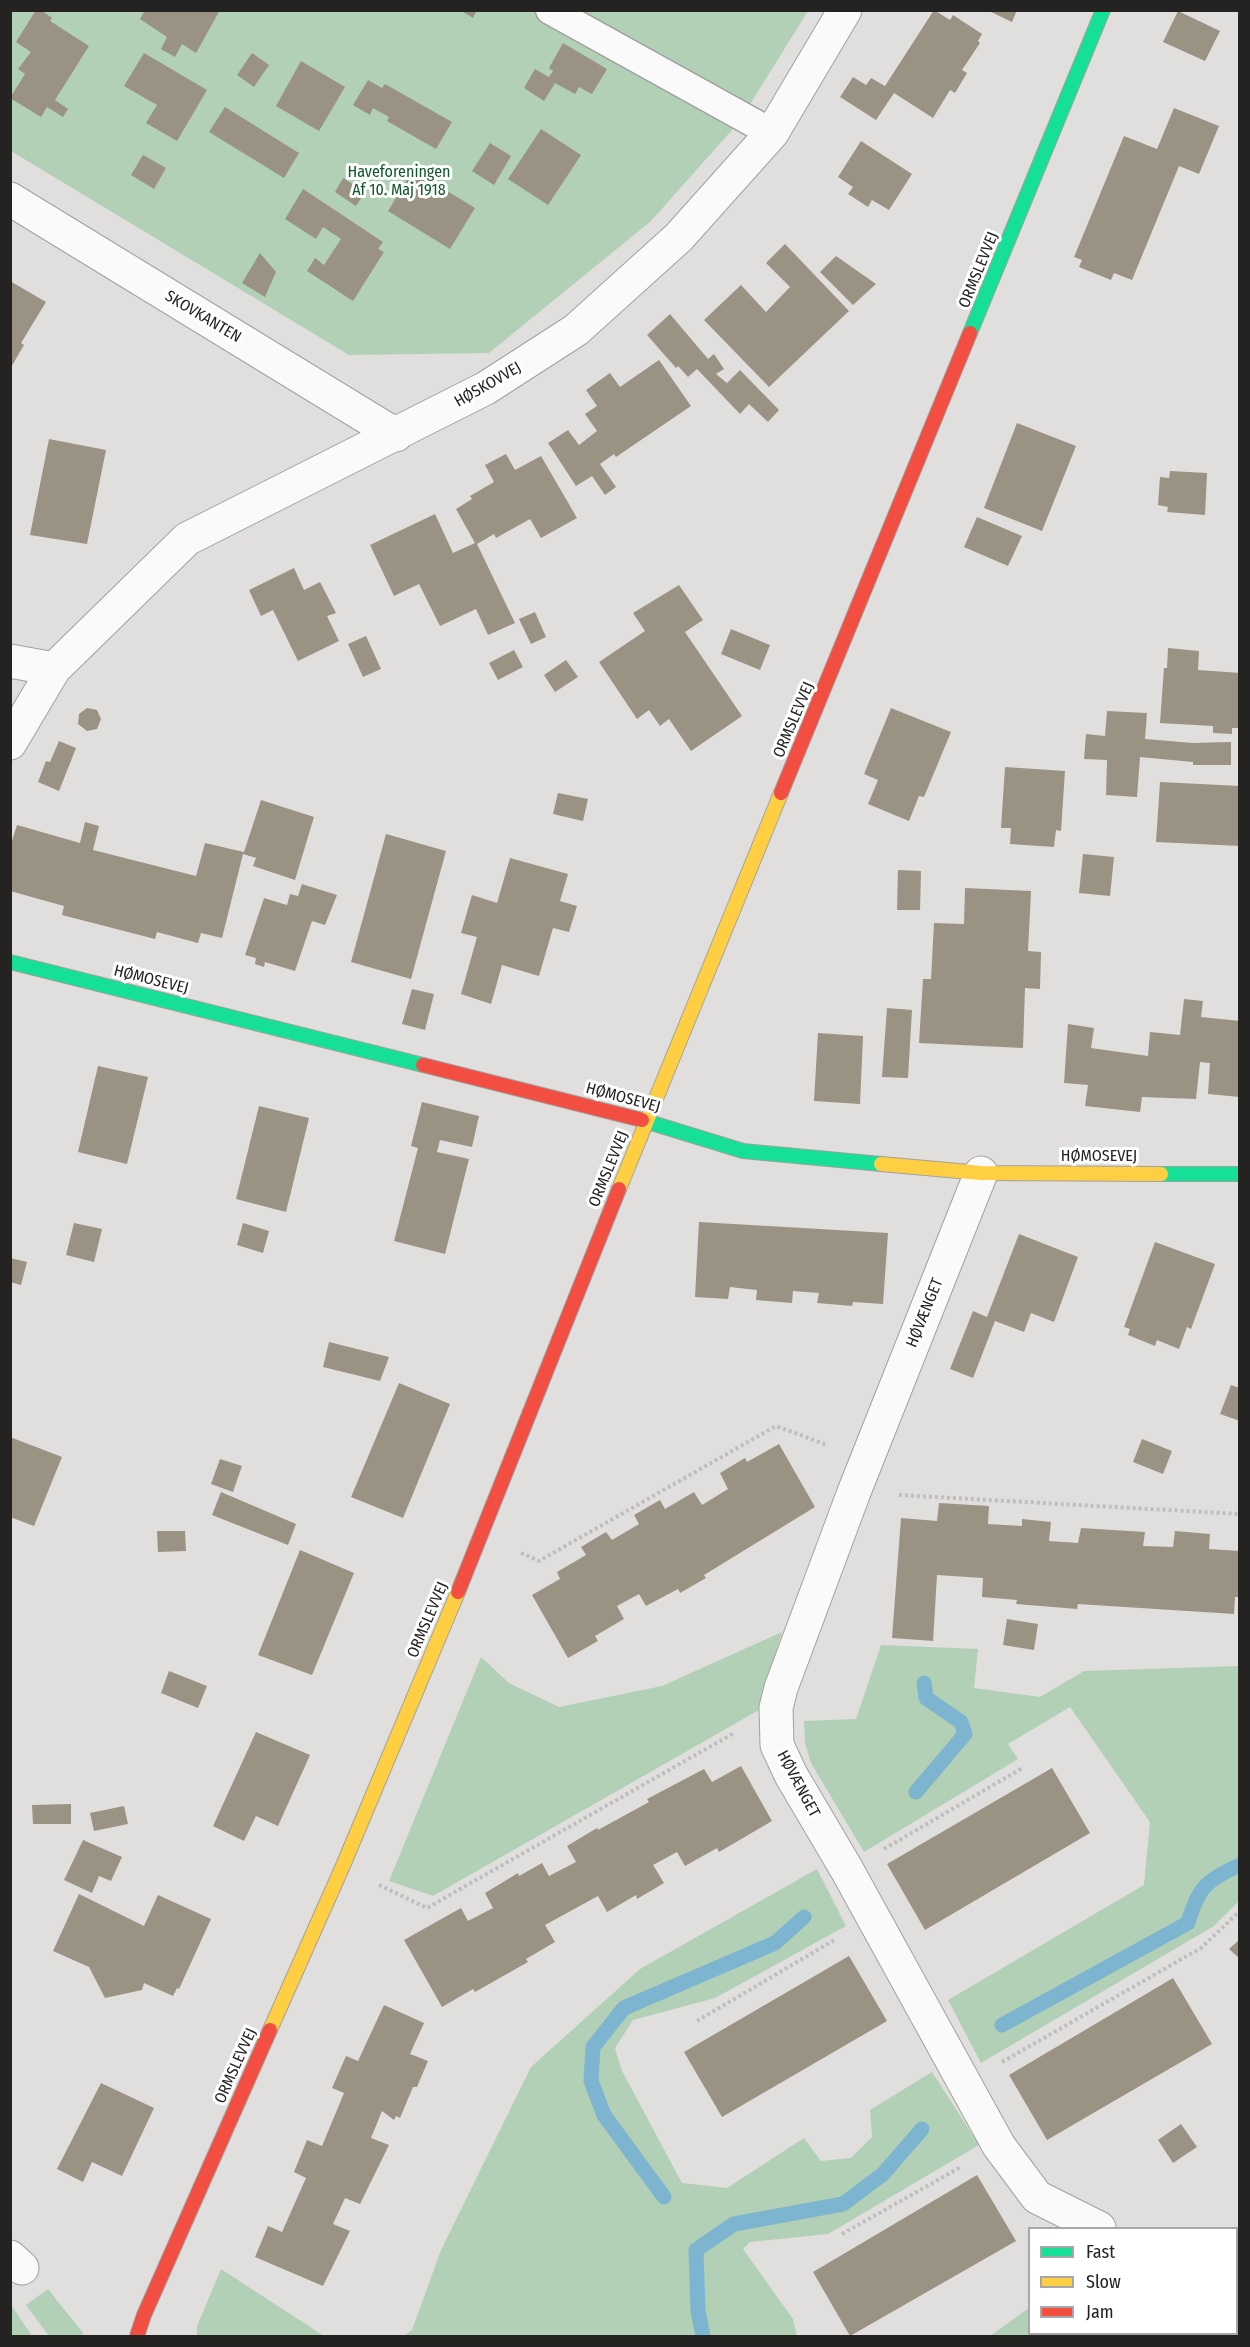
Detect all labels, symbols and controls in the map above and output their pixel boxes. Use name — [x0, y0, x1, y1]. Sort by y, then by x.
park label: Haveforeningen Af 10. Maj 1918 — [348, 163, 450, 201]
street label: ORMSLEVVEJ — [955, 229, 1003, 311]
street label: SKOVKANTEN — [161, 287, 245, 347]
street label: HØSKOVVEJ — [451, 358, 525, 412]
street label: ORMSLEVVEJ — [769, 679, 819, 761]
street label: HØMOSEVEJ — [112, 961, 190, 999]
street label: HØMOSEVEJ — [584, 1079, 662, 1117]
street label: ORMSLEVVEJ — [585, 1128, 633, 1210]
street label: HØMOSEVEJ — [1061, 1147, 1137, 1167]
street label: HØVÆNGET — [902, 1276, 948, 1350]
street label: ORMSLEVVEJ — [403, 1579, 453, 1661]
street label: HØVÆNGET — [772, 1747, 824, 1821]
street label: ORMSLEVVEJ — [211, 2025, 261, 2107]
legend — [1028, 2227, 1238, 2335]
text: Fast — [1086, 2241, 1115, 2263]
text: Slow — [1086, 2271, 1121, 2293]
text: Jam — [1086, 2301, 1114, 2323]

